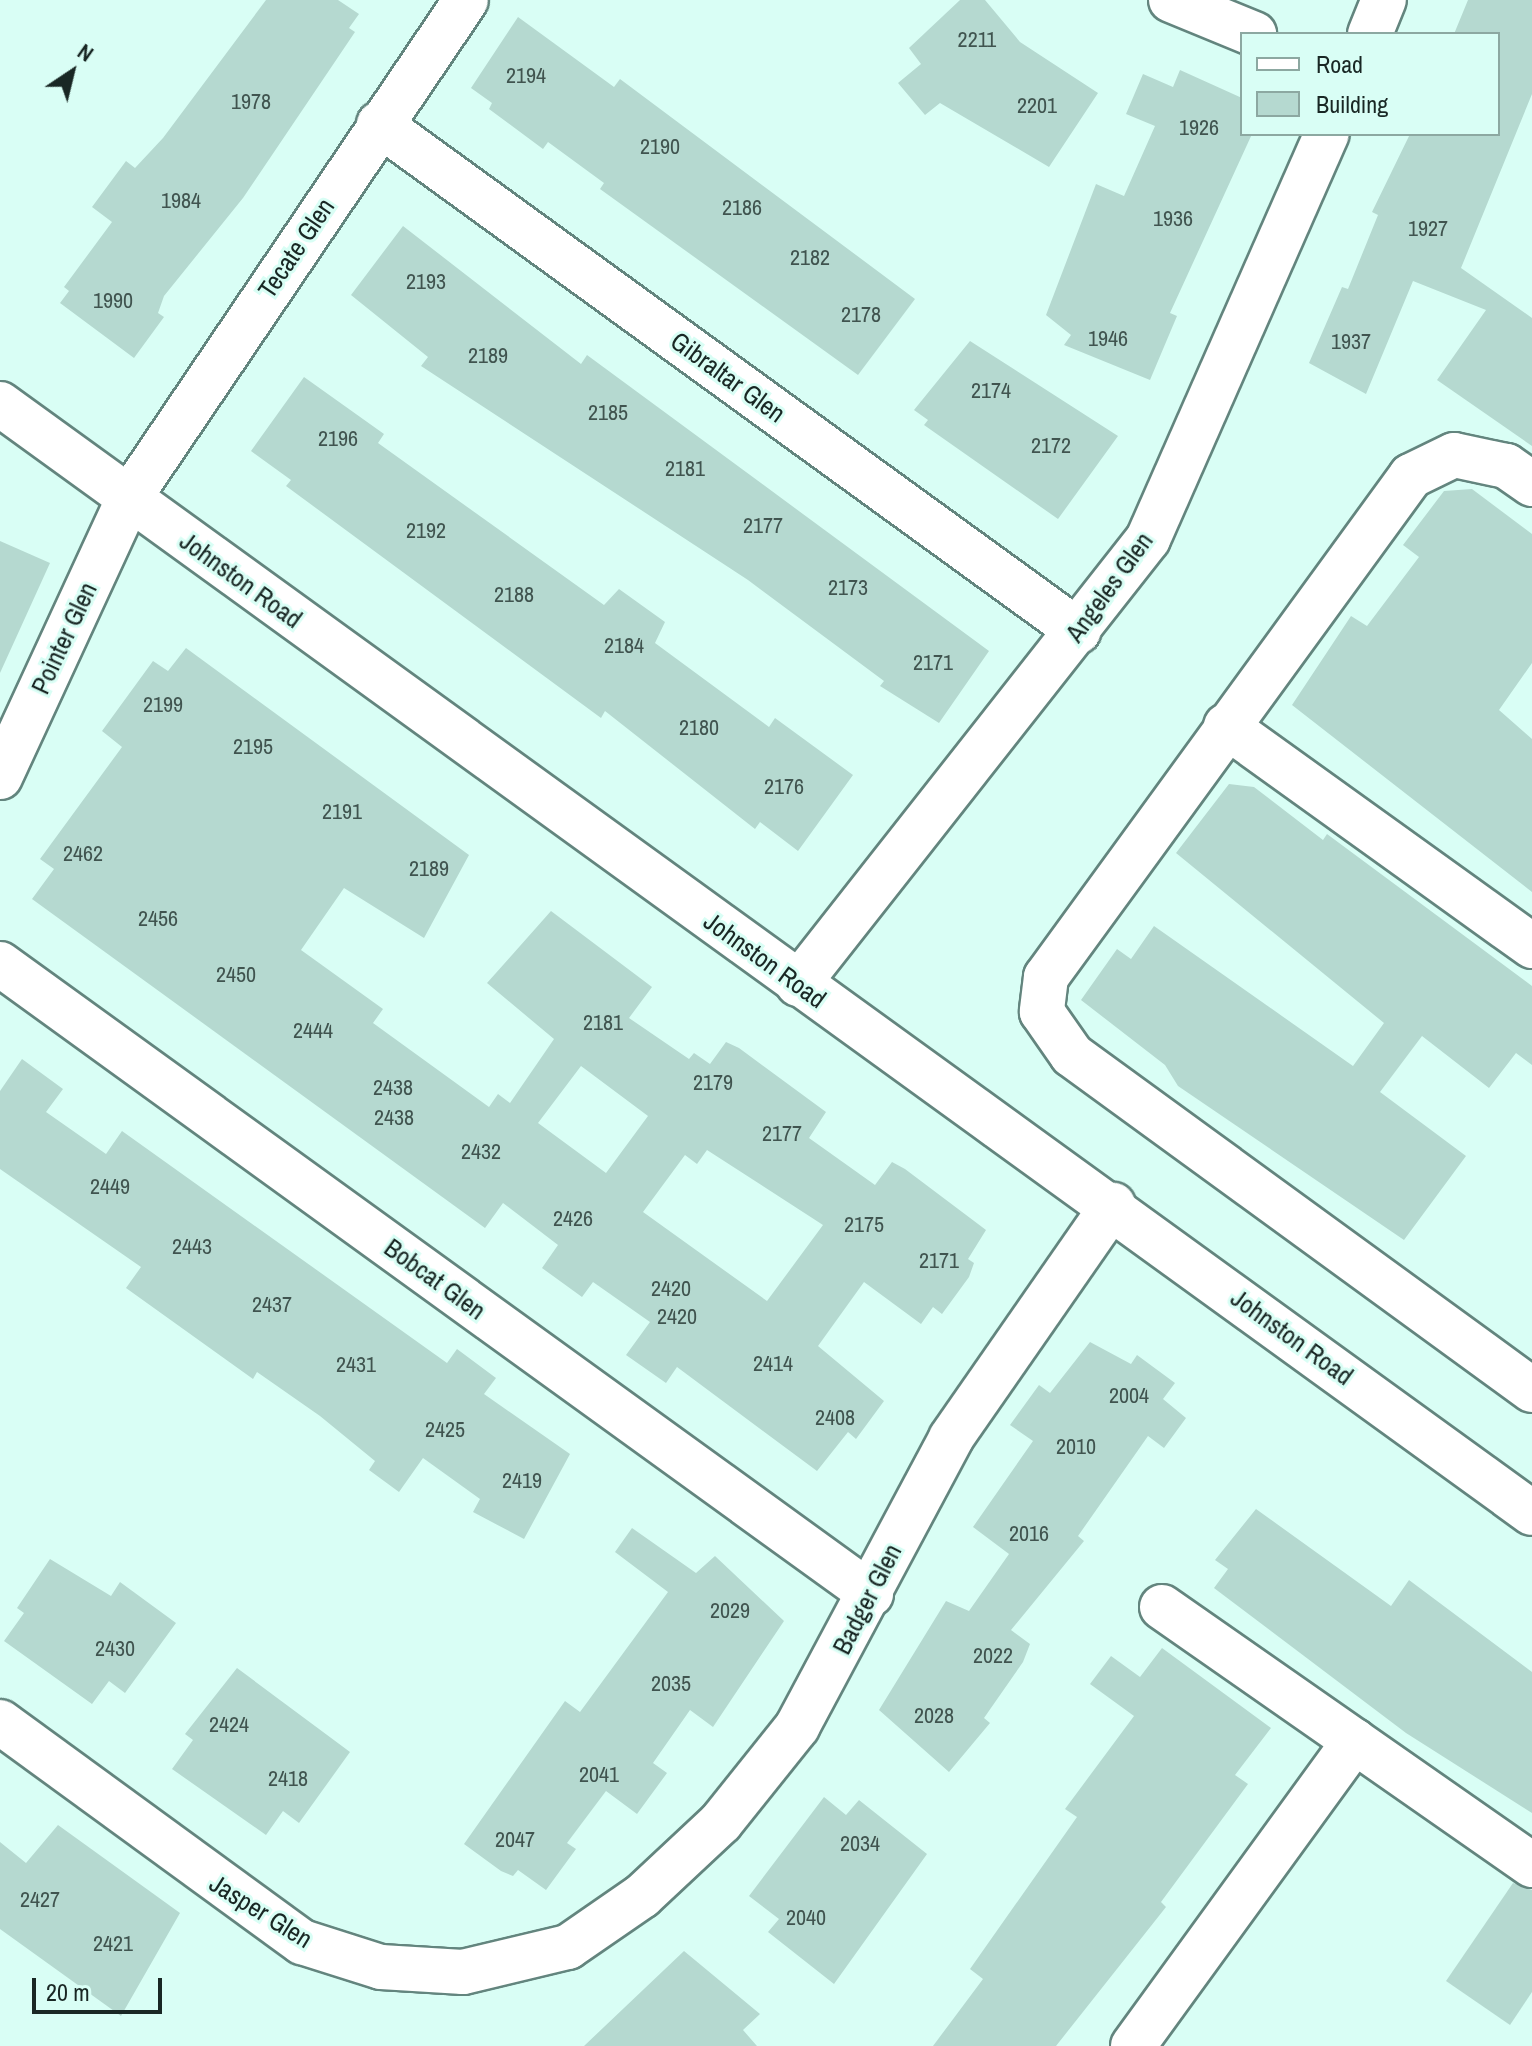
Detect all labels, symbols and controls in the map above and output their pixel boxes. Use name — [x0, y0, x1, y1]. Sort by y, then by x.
house number: 2211 — [958, 27, 996, 53]
north arrow — [32, 32, 112, 112]
legend — [1240, 32, 1500, 136]
text: N — [72, 36, 100, 68]
text: Road — [1316, 48, 1363, 80]
house number: 2194 — [506, 63, 546, 89]
text: Building — [1316, 88, 1388, 120]
house number: 1978 — [231, 89, 271, 115]
house number: 2201 — [1017, 93, 1057, 119]
house number: 1926 — [1179, 115, 1219, 141]
house number: 2190 — [640, 134, 680, 160]
house number: 1984 — [161, 188, 201, 214]
street label: Tecate Glen — [251, 192, 341, 304]
house number: 2186 — [722, 195, 762, 221]
house number: 1936 — [1153, 206, 1193, 232]
house number: 1927 — [1408, 216, 1448, 242]
house number: 2182 — [790, 245, 830, 271]
house number: 2193 — [406, 269, 446, 295]
house number: 1990 — [93, 288, 133, 314]
house number: 2178 — [841, 302, 881, 328]
street label: Gibraltar Glen — [665, 325, 791, 429]
house number: 1946 — [1088, 326, 1128, 352]
house number: 1937 — [1331, 329, 1371, 355]
house number: 2189 — [468, 343, 508, 369]
house number: 2174 — [971, 378, 1011, 404]
house number: 2185 — [588, 400, 628, 426]
house number: 2196 — [318, 426, 358, 452]
house number: 2172 — [1031, 433, 1071, 459]
house number: 2181 — [665, 456, 705, 482]
house number: 2177 — [743, 513, 783, 539]
house number: 2192 — [406, 518, 446, 544]
street label: Johnston Road — [174, 525, 308, 635]
street label: Angeles Glen — [1059, 526, 1159, 648]
house number: 2173 — [828, 575, 868, 601]
street label: Pointer Glen — [25, 577, 103, 699]
house number: 2188 — [494, 582, 534, 608]
house number: 2184 — [604, 633, 644, 659]
house number: 2171 — [913, 650, 953, 676]
house number: 2199 — [143, 692, 183, 718]
house number: 2180 — [679, 715, 719, 741]
house number: 2195 — [233, 734, 273, 760]
house number: 2176 — [764, 774, 804, 800]
house number: 2191 — [322, 799, 362, 825]
house number: 2462 — [63, 841, 103, 867]
house number: 2189 — [409, 856, 449, 882]
street label: Johnston Road — [698, 905, 832, 1015]
house number: 2456 — [138, 906, 178, 932]
house number: 2450 — [216, 962, 256, 988]
house number: 2181 — [583, 1010, 623, 1036]
house number: 2444 — [293, 1018, 333, 1044]
house number: 2179 — [693, 1070, 733, 1096]
house number: 2438 — [373, 1075, 413, 1101]
house number: 2438 — [374, 1105, 414, 1131]
house number: 2177 — [762, 1121, 802, 1147]
house number: 2432 — [461, 1139, 501, 1165]
house number: 2449 — [90, 1174, 130, 1200]
house number: 2426 — [553, 1206, 593, 1232]
house number: 2175 — [844, 1212, 884, 1238]
street label: Bobcat Glen — [378, 1232, 492, 1326]
house number: 2443 — [172, 1234, 212, 1260]
house number: 2171 — [919, 1248, 959, 1274]
house number: 2420 — [651, 1276, 691, 1302]
street label: Johnston Road — [1225, 1282, 1359, 1392]
house number: 2437 — [252, 1292, 292, 1318]
house number: 2420 — [657, 1304, 697, 1330]
house number: 2414 — [753, 1351, 793, 1377]
house number: 2431 — [336, 1352, 376, 1378]
house number: 2004 — [1109, 1383, 1149, 1409]
house number: 2408 — [815, 1405, 855, 1431]
house number: 2425 — [425, 1417, 465, 1443]
house number: 2010 — [1056, 1434, 1096, 1460]
house number: 2419 — [502, 1468, 542, 1494]
house number: 2016 — [1009, 1521, 1049, 1547]
street label: Badger Glen — [826, 1539, 908, 1659]
house number: 2029 — [710, 1598, 750, 1624]
house number: 2430 — [95, 1636, 135, 1662]
house number: 2022 — [973, 1643, 1013, 1669]
house number: 2035 — [651, 1671, 691, 1697]
house number: 2028 — [914, 1703, 954, 1729]
house number: 2424 — [209, 1712, 249, 1738]
house number: 2041 — [579, 1762, 619, 1788]
house number: 2418 — [268, 1766, 308, 1792]
house number: 2047 — [495, 1827, 535, 1853]
house number: 2034 — [840, 1831, 880, 1857]
street label: Jasper Glen — [204, 1867, 318, 1955]
house number: 2427 — [20, 1887, 60, 1913]
house number: 2040 — [786, 1905, 826, 1931]
house number: 2421 — [93, 1931, 133, 1957]
scale bar — [36, 1962, 166, 2012]
text: 20 m — [46, 1976, 90, 2008]

